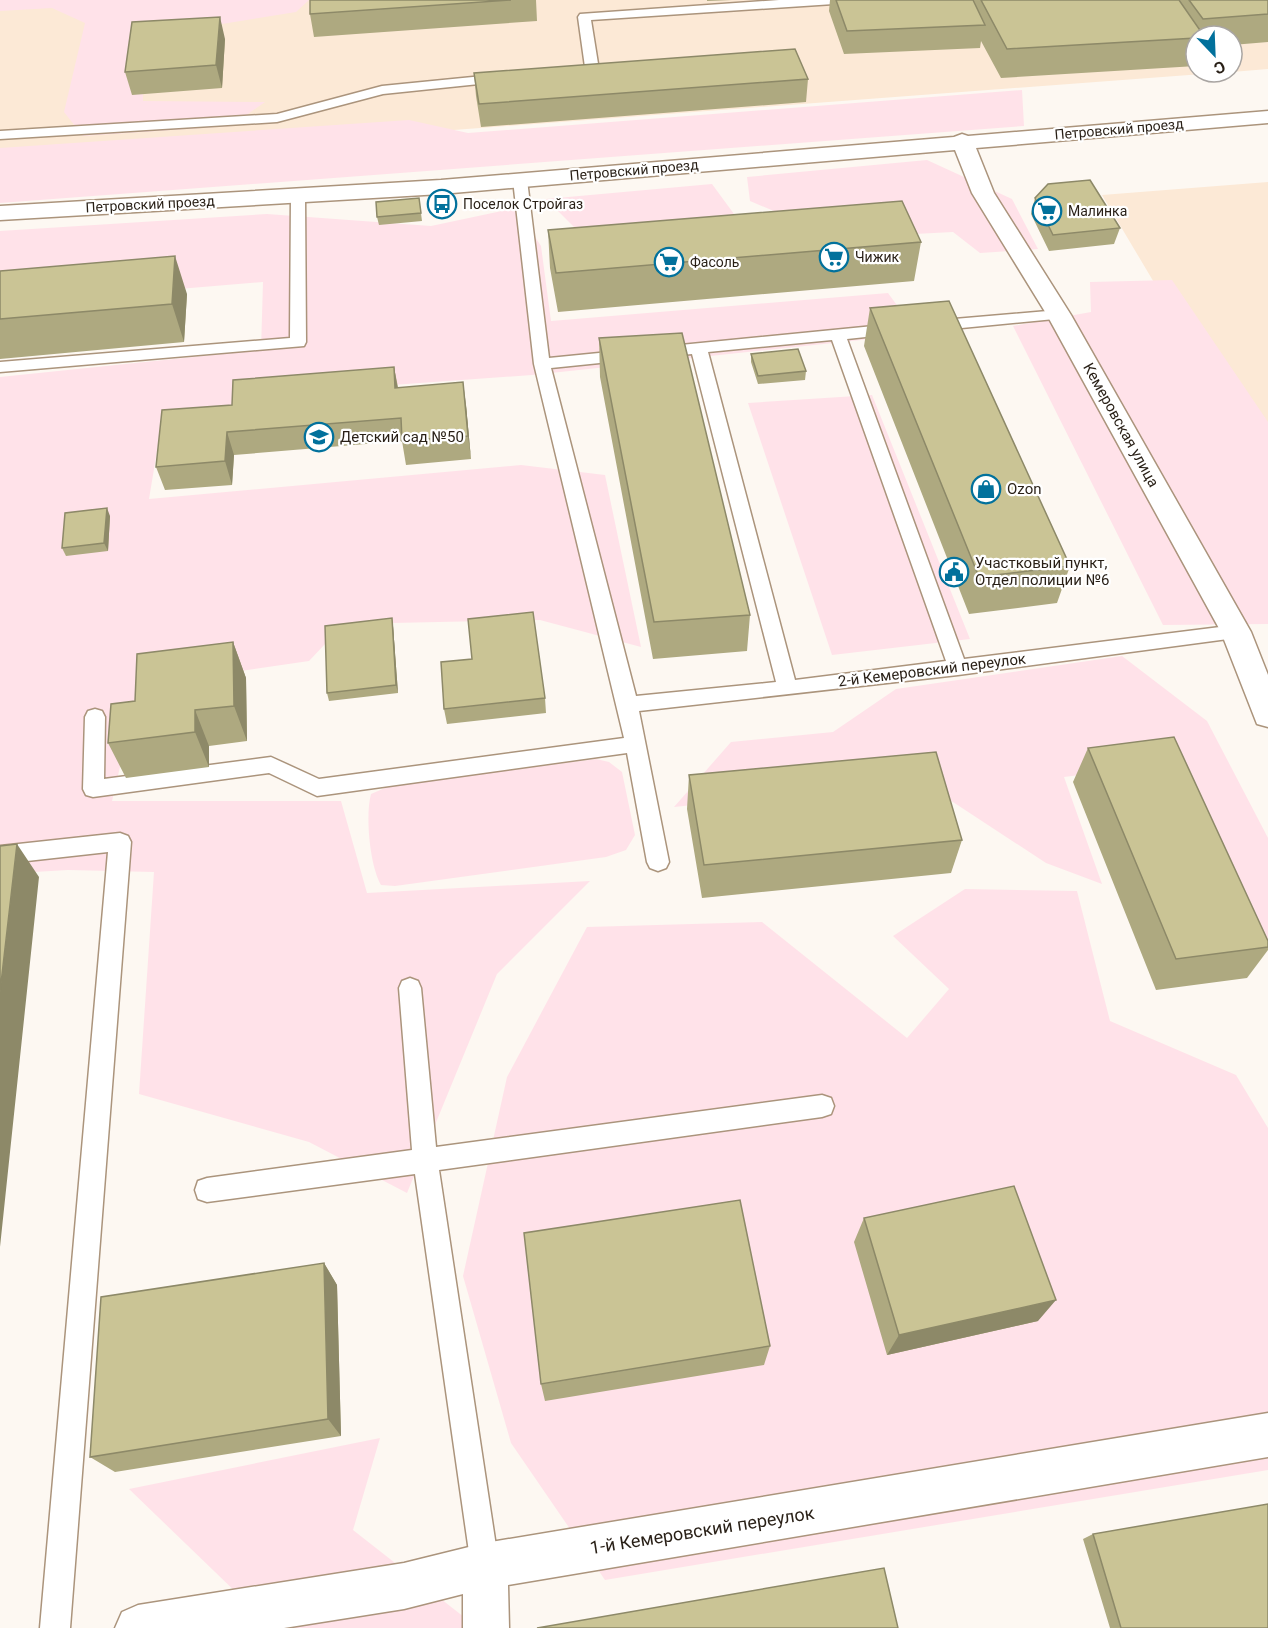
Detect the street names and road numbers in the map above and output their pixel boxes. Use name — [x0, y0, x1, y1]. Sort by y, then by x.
street label: Петровский проезд — [1054, 115, 1185, 143]
street label: Петровский проезд — [569, 156, 700, 184]
street label: Петровский проезд — [85, 193, 216, 215]
street label: Кемеровская улица — [1079, 360, 1163, 490]
street label: 2-й Кемеровский переулок — [837, 650, 1027, 690]
street label: 1-й Кемеровский переулок — [588, 1502, 816, 1558]

